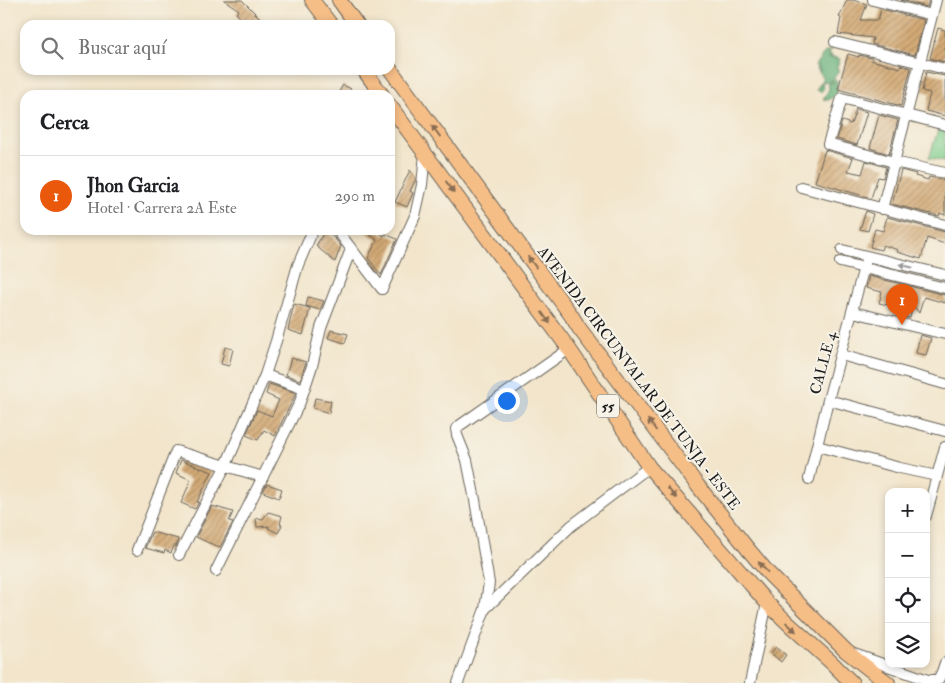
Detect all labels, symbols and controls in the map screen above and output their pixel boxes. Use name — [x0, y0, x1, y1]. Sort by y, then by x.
search box — [20, 20, 395, 75]
icon: search — [38, 34, 66, 62]
text: Buscar aquí — [78, 36, 166, 60]
text: Cerca — [40, 109, 89, 136]
one-way arrow — [430, 125, 441, 138]
text: Jhon Garcia — [87, 174, 179, 198]
one-way arrow — [445, 180, 455, 194]
text: 1 — [53, 186, 59, 206]
text: 290 m — [335, 186, 375, 206]
text: Hotel · Carrera 2A Este — [87, 198, 237, 218]
street label: AVENIDA CIRCUNVALAR DE TUNJA - ESTE — [532, 242, 744, 515]
one-way arrow — [527, 255, 537, 269]
one-way arrow — [898, 262, 913, 270]
pin: 1 — [886, 284, 918, 325]
one-way arrow — [541, 311, 551, 325]
street label: CALLE 4 — [806, 329, 841, 397]
your location — [494, 388, 520, 414]
road number: 55 — [597, 394, 619, 418]
one-way arrow — [647, 419, 658, 432]
one-way arrow — [666, 486, 678, 498]
map controls — [885, 488, 930, 668]
button: + — [885, 488, 930, 533]
button: − — [885, 533, 930, 578]
one-way arrow — [757, 561, 769, 573]
button: locate — [885, 578, 930, 623]
one-way arrow — [785, 621, 797, 633]
button: layers — [885, 623, 930, 668]

